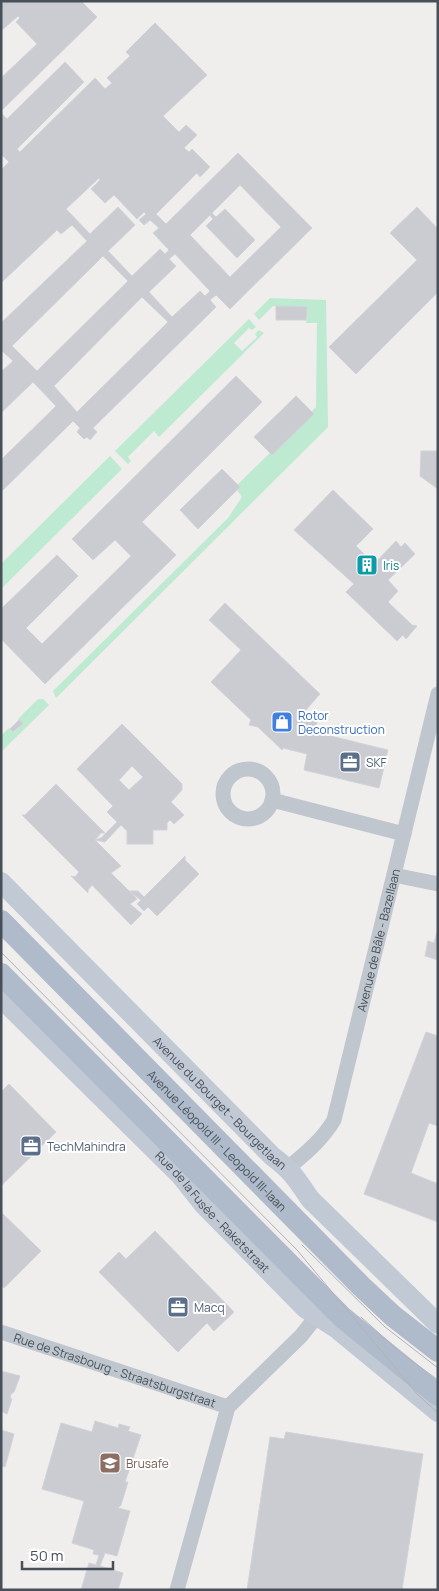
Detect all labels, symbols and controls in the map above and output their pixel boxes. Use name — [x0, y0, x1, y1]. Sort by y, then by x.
building icon: Iris — [355, 553, 379, 577]
place label: Iris — [383, 557, 399, 574]
place label: Rotor Deconstruction — [298, 707, 385, 738]
shop icon: Rotor Deconstruction — [270, 710, 294, 734]
office icon: SKF — [338, 750, 362, 774]
place label: SKF — [366, 754, 387, 771]
street label: Avenue de Bâle - Bazellaan — [352, 867, 404, 1013]
street label: Avenue du Bourget - Bourgetlaan — [149, 1032, 291, 1173]
street label: Avenue Léopold III - Leopold III-laan — [144, 1066, 291, 1215]
office icon: TechMahindra — [19, 1134, 43, 1158]
place label: TechMahindra — [47, 1138, 126, 1155]
street label: Rue de la Fusée - Raketstraat — [152, 1147, 274, 1276]
office icon: Macq — [166, 1295, 190, 1319]
place label: Macq — [194, 1299, 225, 1316]
street label: Rue de Strasbourg - Straatsburgstraat — [12, 1328, 218, 1411]
school or university icon: Brusafe — [98, 1451, 122, 1475]
place label: Brusafe — [126, 1455, 169, 1472]
scale bar — [22, 1538, 114, 1570]
text: 50 m — [30, 1545, 64, 1566]

